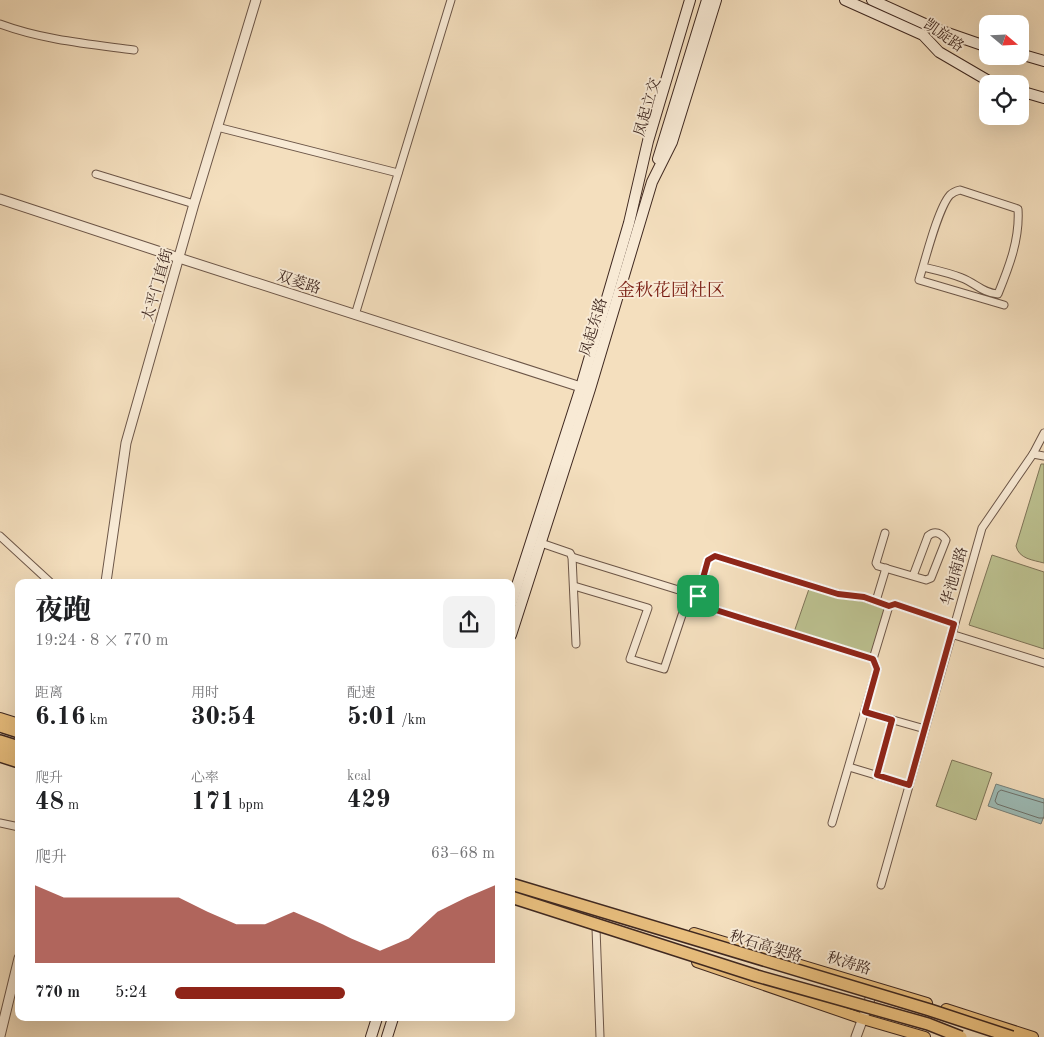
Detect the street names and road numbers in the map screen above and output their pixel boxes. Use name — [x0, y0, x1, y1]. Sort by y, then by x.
street label: 凯旋路 — [920, 16, 967, 55]
street label: 凤起立交 — [631, 76, 664, 138]
street label: 太平门直街 — [139, 247, 176, 324]
street label: 双菱路 — [275, 267, 323, 298]
street label: 凤起东路 — [577, 296, 610, 358]
street label: 华池南路 — [938, 545, 971, 607]
street label: 秋石高架路 — [727, 927, 804, 966]
street label: 秋涛路 — [825, 949, 873, 978]

